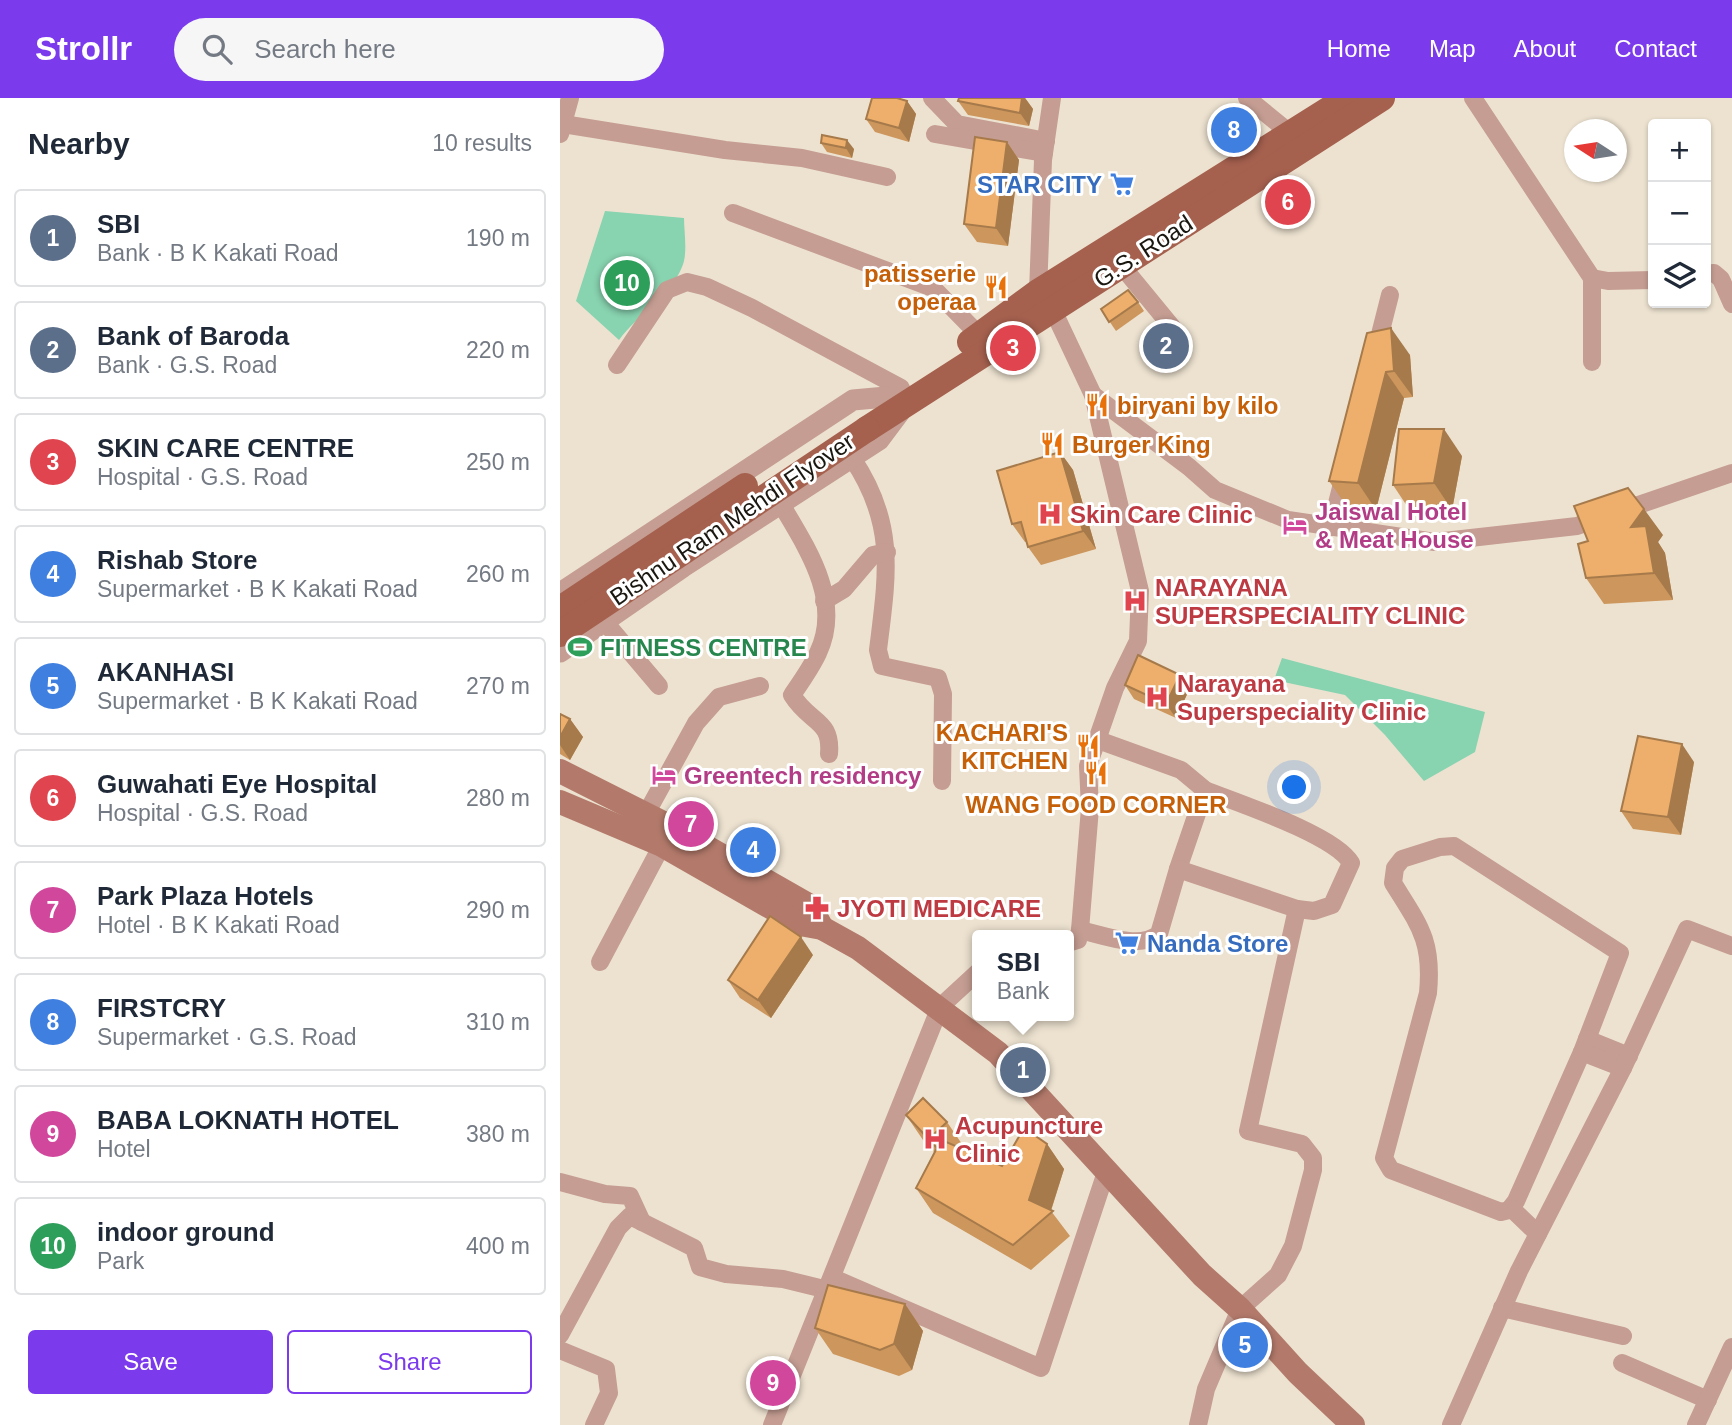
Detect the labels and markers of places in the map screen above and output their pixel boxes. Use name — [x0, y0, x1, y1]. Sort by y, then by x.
pin: 8 — [1211, 104, 1257, 156]
supermarket icon: STAR CITY — [1108, 170, 1136, 198]
place label: STAR CITY — [977, 171, 1102, 198]
pin: 6 — [1265, 176, 1311, 228]
pin: 10 — [604, 257, 650, 309]
place label: patisserie operaa — [864, 260, 977, 315]
restaurant icon: patisserie operaa — [982, 273, 1010, 301]
pin: 2 — [1143, 320, 1189, 372]
pin: 3 — [990, 322, 1036, 374]
restaurant icon: biryani by kilo — [1083, 391, 1111, 419]
place label: biryani by kilo — [1117, 392, 1278, 419]
restaurant icon: Burger King — [1038, 430, 1066, 458]
place label: Burger King — [1072, 431, 1211, 458]
place label: Jaiswal Hotel & Meat House — [1315, 498, 1474, 553]
hospital icon: Skin Care Clinic — [1036, 500, 1064, 528]
place label: Skin Care Clinic — [1070, 501, 1253, 528]
hotel icon: Jaiswal Hotel & Meat House — [1281, 511, 1309, 539]
place label: NARAYANA SUPERSPECIALITY CLINIC — [1155, 574, 1465, 629]
hospital icon: NARAYANA SUPERSPECIALITY CLINIC — [1121, 587, 1149, 615]
sports icon: FITNESS CENTRE — [566, 633, 594, 661]
place label: FITNESS CENTRE — [600, 634, 807, 661]
place label: Narayana Superspeciality Clinic — [1177, 670, 1426, 725]
hospital icon: Narayana Superspeciality Clinic — [1143, 683, 1171, 711]
place label: KACHARI'S KITCHEN — [936, 719, 1068, 774]
restaurant icon: KACHARI'S KITCHEN — [1074, 732, 1102, 760]
restaurant icon: WANG FOOD CORNER — [1082, 759, 1110, 787]
hotel icon: Greentech residency — [650, 761, 678, 789]
place label: Greentech residency — [684, 762, 922, 789]
place label: WANG FOOD CORNER — [965, 791, 1227, 818]
pin: 7 — [668, 798, 714, 850]
pin: 4 — [730, 824, 776, 876]
pharmacy icon: JYOTI MEDICARE — [803, 894, 831, 922]
place label: JYOTI MEDICARE — [837, 895, 1041, 922]
supermarket icon: Nanda Store — [1113, 929, 1141, 957]
place label: Nanda Store — [1147, 930, 1288, 957]
pin: 1 — [1000, 1044, 1046, 1096]
place label: Acupuncture Clinic — [955, 1112, 1103, 1167]
hospital icon: Acupuncture Clinic — [921, 1125, 949, 1153]
pin: 5 — [1222, 1319, 1268, 1371]
pin: 9 — [750, 1357, 796, 1409]

